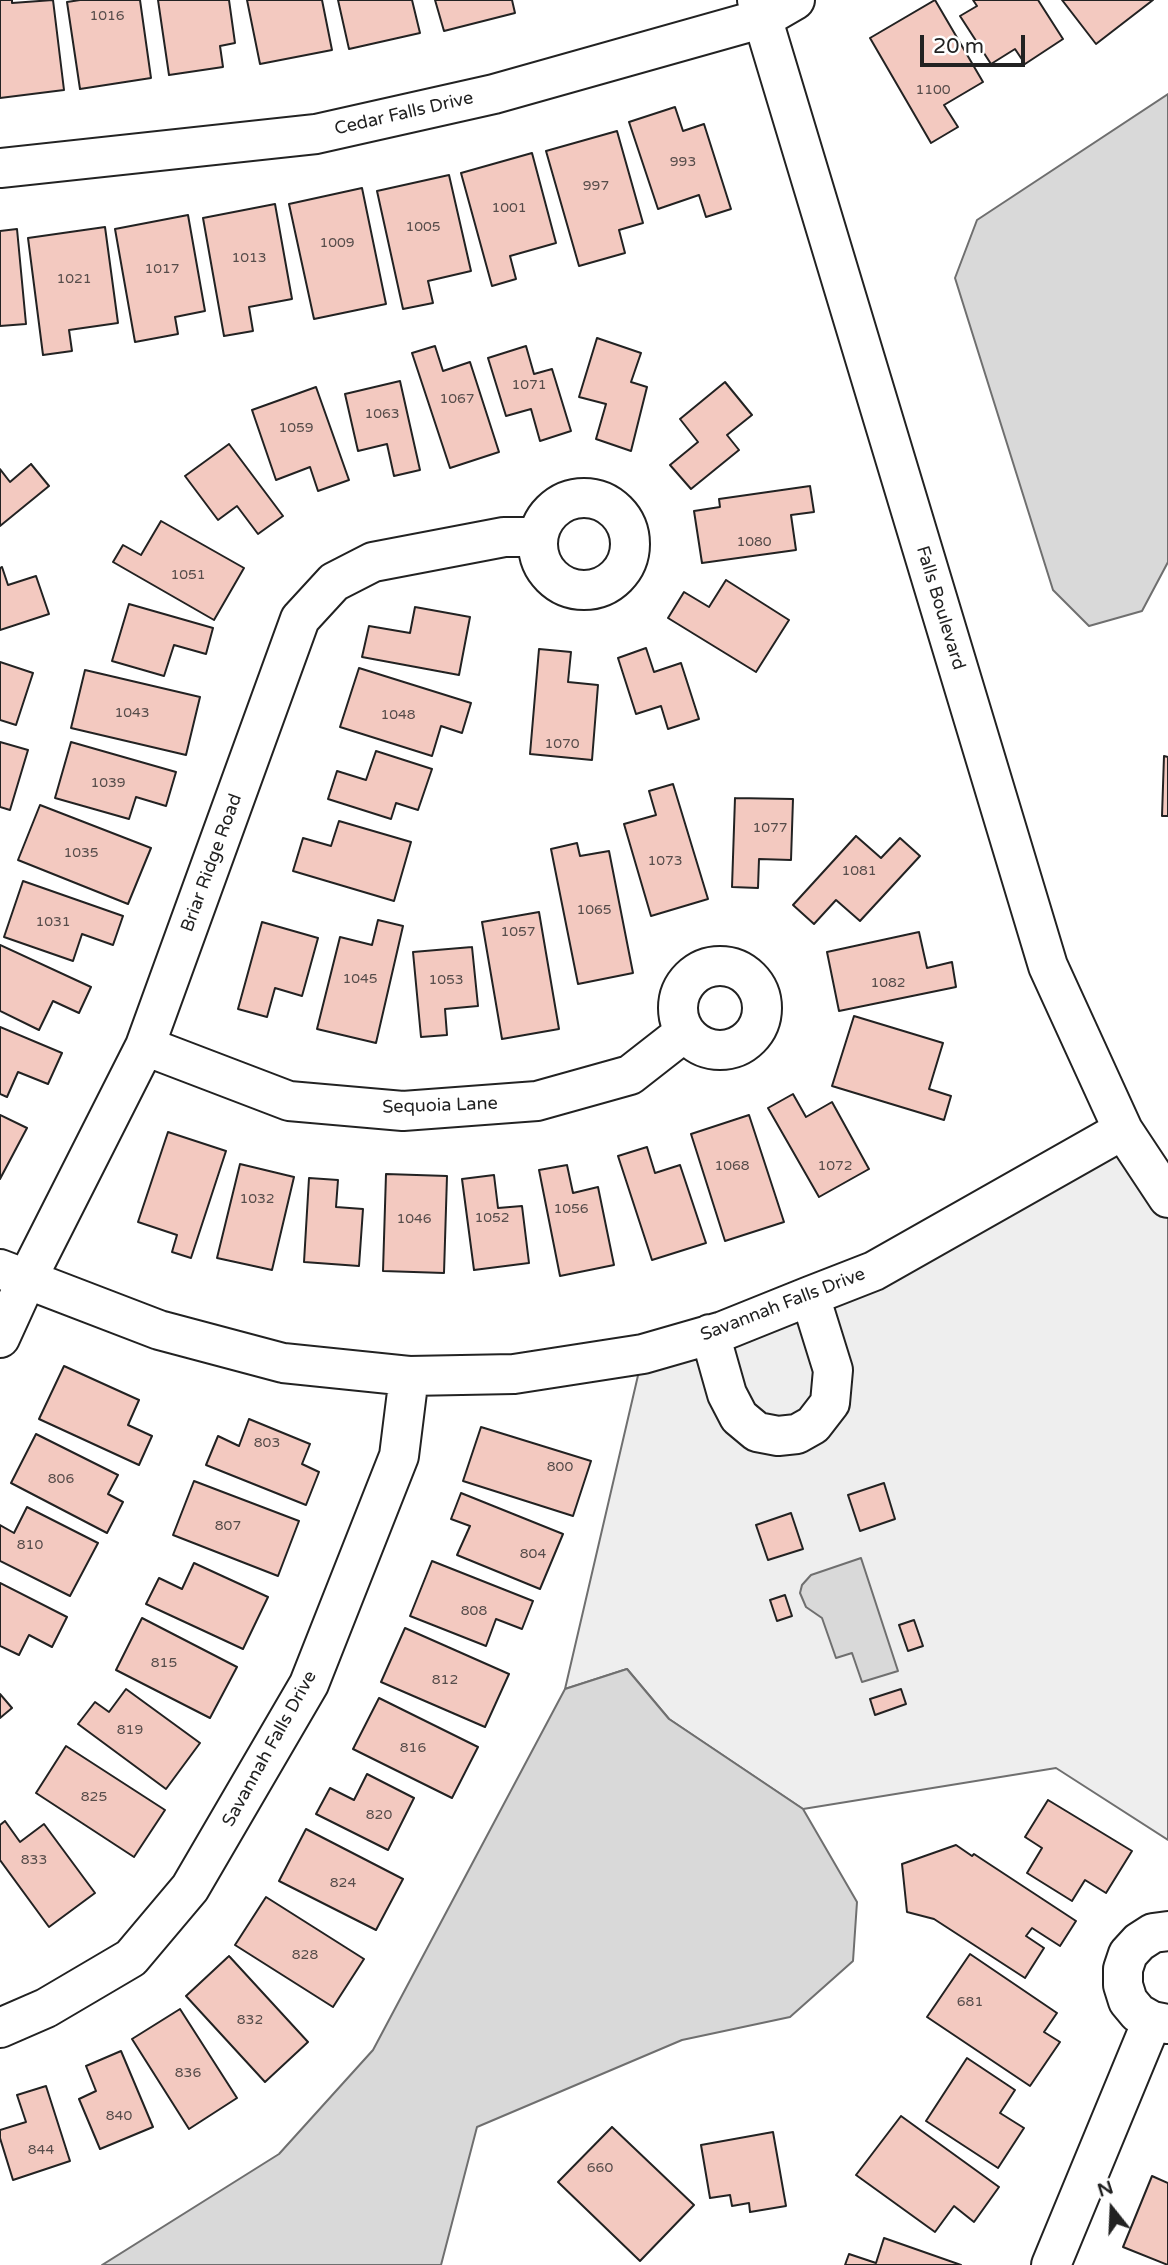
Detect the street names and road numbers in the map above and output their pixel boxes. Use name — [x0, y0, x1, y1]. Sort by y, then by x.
street label: Cedar Falls Drive — [333, 88, 475, 140]
street label: Falls Boulevard — [911, 543, 969, 673]
street label: Briar Ridge Road — [177, 791, 247, 935]
street label: Sequoia Lane — [382, 1093, 498, 1119]
street label: Savannah Falls Drive — [698, 1264, 868, 1346]
street label: Savannah Falls Drive — [218, 1667, 322, 1831]

